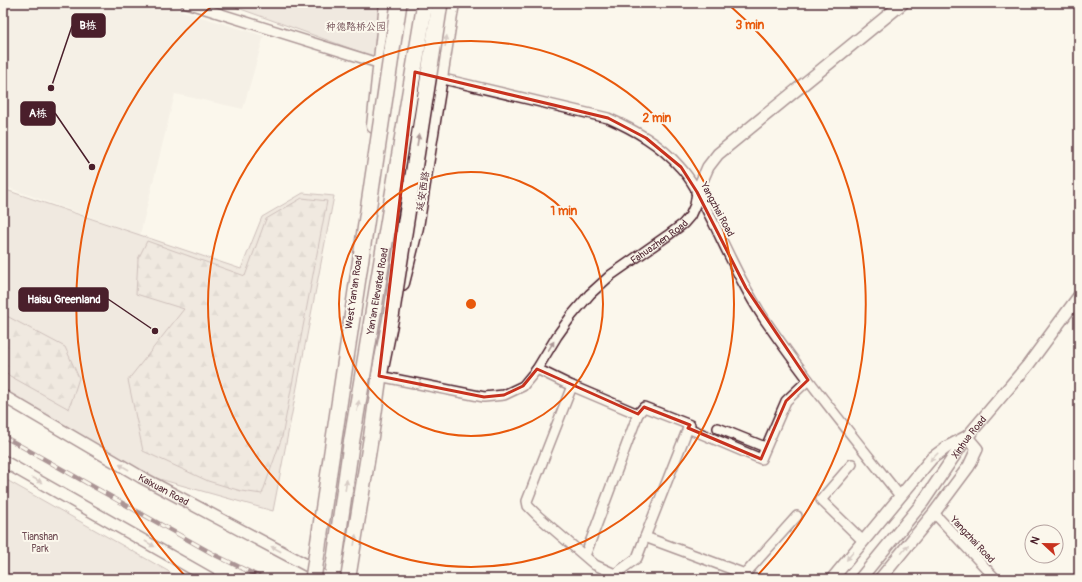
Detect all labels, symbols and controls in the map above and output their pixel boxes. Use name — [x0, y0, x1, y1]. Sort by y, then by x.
callout: B栋 — [72, 14, 105, 37]
text: 3 min — [736, 18, 765, 33]
text: B栋 — [79, 19, 97, 32]
park label: 种德路桥公园 — [326, 21, 386, 33]
one-way arrow — [443, 34, 449, 47]
callout: A栋 — [21, 102, 55, 125]
text: A栋 — [29, 107, 47, 120]
text: 2 min — [643, 111, 672, 126]
one-way arrow — [416, 134, 422, 146]
street label: 延安西路 — [414, 170, 432, 212]
street label: Yangzhai Road — [697, 179, 736, 239]
text: 1 min — [551, 204, 578, 219]
street label: Fahuazhen Road — [628, 218, 691, 267]
street label: Yan'an Elevated Road — [364, 247, 391, 337]
street label: West Yan'an Road — [343, 254, 365, 330]
callout: Haisu Greenland — [19, 288, 108, 311]
text: Haisu Greenland — [27, 293, 101, 306]
centre of rings — [464, 297, 478, 311]
one-way arrow — [548, 340, 555, 352]
one-way arrow — [412, 381, 424, 387]
one-way arrow — [355, 400, 361, 412]
street label: Xinhua Road — [949, 414, 989, 461]
one-way arrow — [929, 452, 939, 462]
one-way arrow — [118, 464, 130, 471]
street label: Kaixuan Road — [136, 472, 191, 508]
one-way arrow — [31, 476, 43, 483]
one-way arrow — [343, 479, 349, 491]
street label: Yangzhai Road — [947, 513, 997, 566]
north arrow — [1024, 524, 1064, 564]
park label: Tianshan Park — [22, 531, 58, 555]
one-way arrow — [352, 534, 358, 547]
text: N — [1028, 534, 1043, 546]
one-way arrow — [144, 541, 156, 548]
one-way arrow — [901, 543, 910, 554]
one-way arrow — [270, 545, 282, 552]
one-way arrow — [846, 551, 855, 562]

